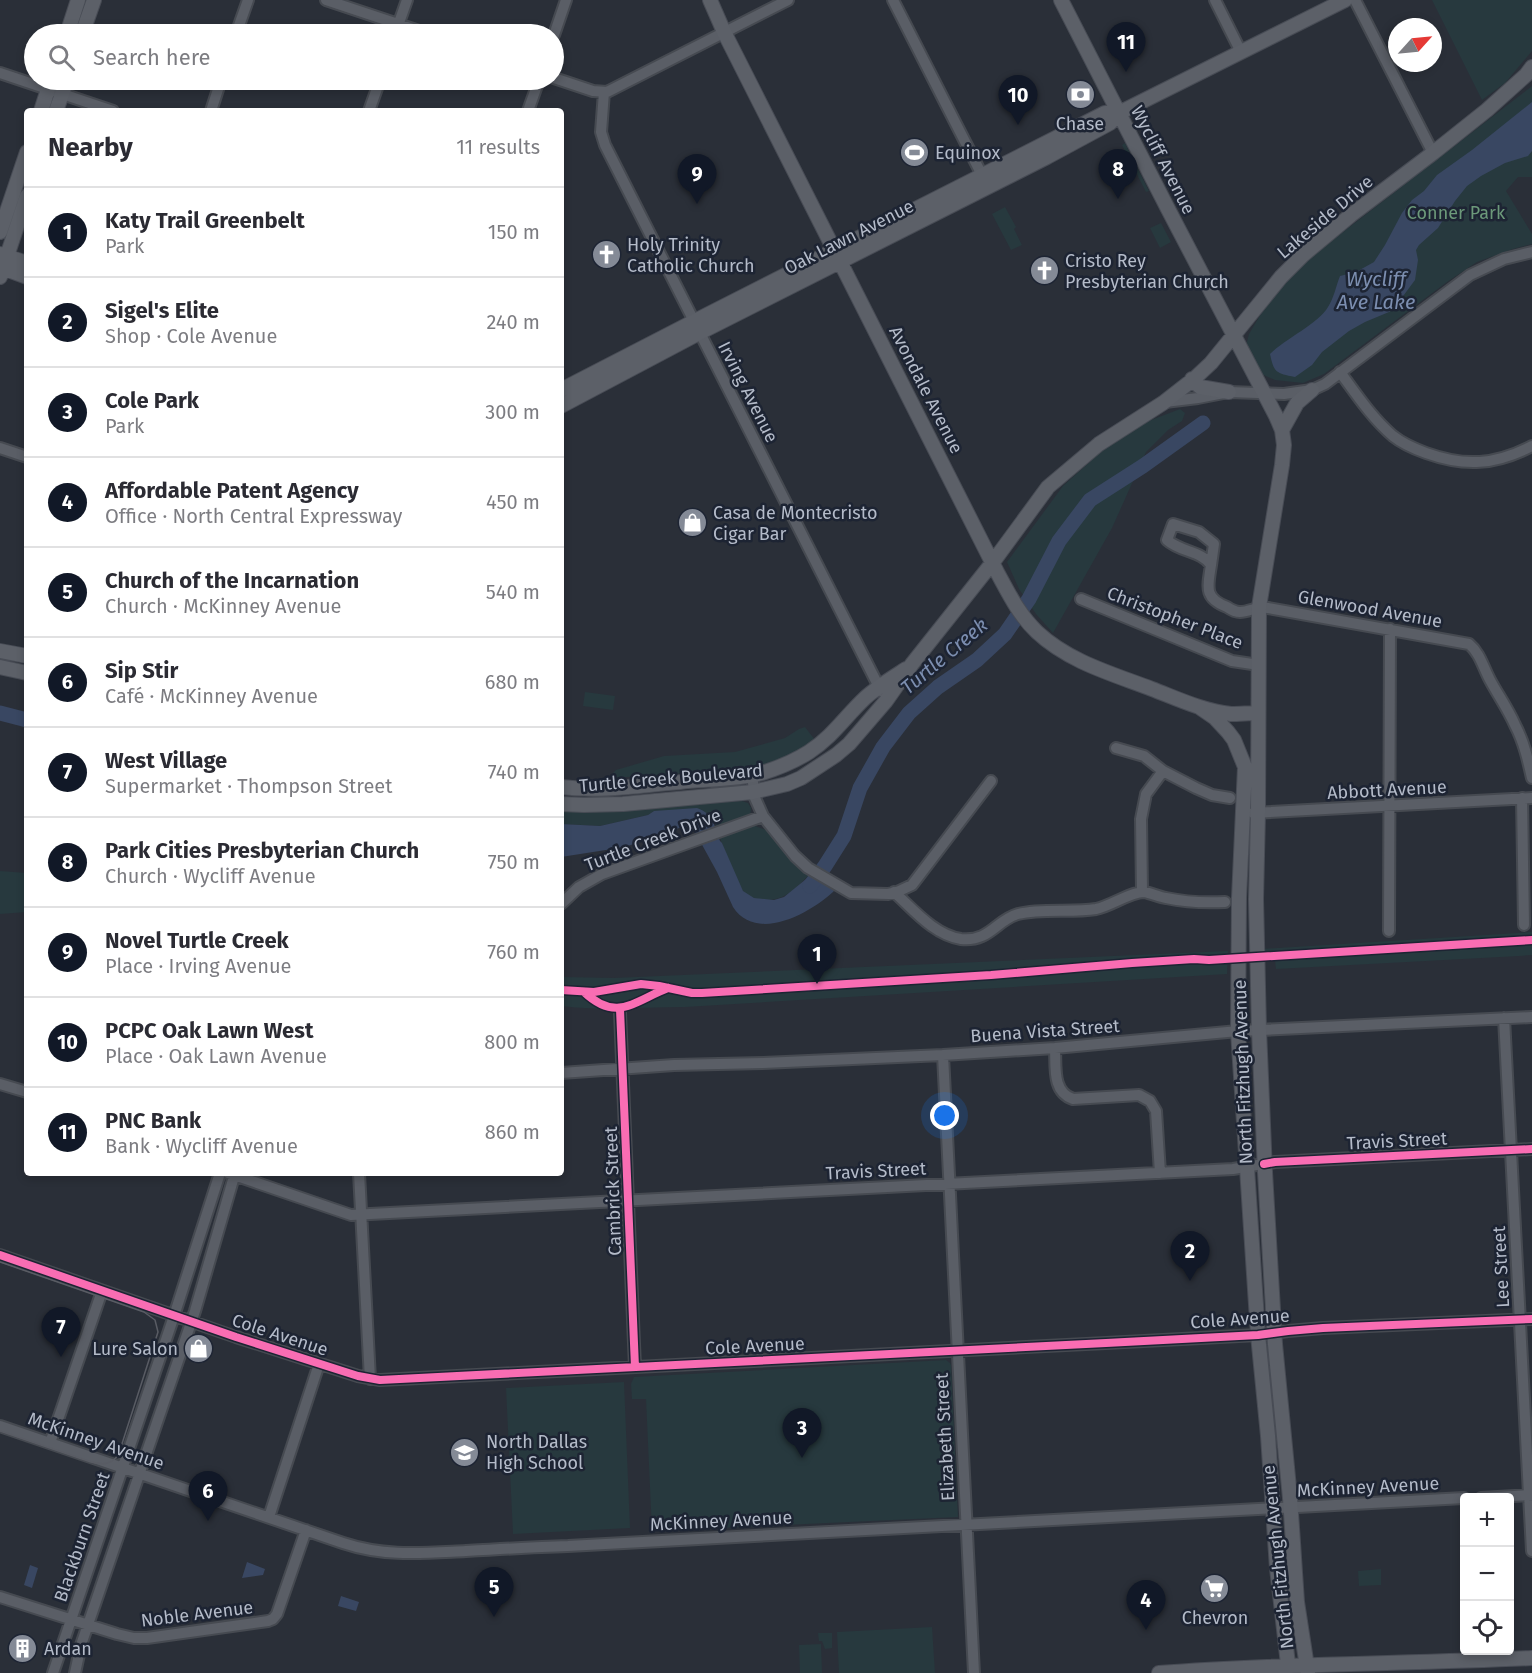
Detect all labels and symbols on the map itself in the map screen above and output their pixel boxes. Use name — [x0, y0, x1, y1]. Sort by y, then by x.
north arrow — [1388, 18, 1442, 72]
pin: 11 — [1106, 22, 1146, 72]
pin: 10 — [998, 76, 1038, 125]
bank icon: Chase — [1064, 79, 1096, 111]
street label: Wycliff Avenue — [1126, 102, 1200, 218]
place label: Chase — [1056, 113, 1104, 135]
sports icon: Equinox — [898, 137, 930, 169]
place label: Equinox — [935, 142, 1000, 164]
pin: 8 — [1098, 150, 1138, 199]
pin: 9 — [678, 154, 716, 204]
street label: Lakeside Drive — [1273, 170, 1377, 264]
street label: Oak Lawn Avenue — [781, 195, 917, 279]
park label: Conner Park — [1407, 202, 1506, 224]
place label: Holy Trinity Catholic Church — [627, 234, 754, 277]
church icon: Holy Trinity Catholic Church — [590, 239, 622, 271]
place label: Cristo Rey Presbyterian Church — [1065, 250, 1229, 293]
church icon: Cristo Rey Presbyterian Church — [1028, 255, 1060, 287]
water label: Wycliff Ave Lake — [1336, 267, 1415, 314]
street label: Avondale Avenue — [884, 323, 968, 457]
street label: Irving Avenue — [713, 338, 783, 446]
place label: Casa de Montecristo Cigar Bar — [713, 502, 878, 545]
shop icon: Casa de Montecristo Cigar Bar — [676, 507, 708, 539]
street label: Christopher Place — [1104, 582, 1246, 654]
street label: Glenwood Avenue — [1296, 585, 1444, 633]
water label: Turtle Creek — [896, 613, 992, 699]
street label: Turtle Creek Boulevard — [578, 759, 764, 797]
street label: Abbott Avenue — [1327, 776, 1447, 804]
street label: Turtle Creek Drive — [582, 804, 724, 876]
pin: 1 — [798, 934, 836, 984]
street label: North Fitzhugh Avenue — [1229, 979, 1257, 1165]
street label: Buena Vista Street — [970, 1015, 1121, 1047]
your location — [930, 1101, 959, 1130]
street label: Cambrick Street — [600, 1126, 626, 1256]
street label: Travis Street — [1346, 1127, 1448, 1155]
street label: Travis Street — [825, 1157, 927, 1185]
street label: Lee Street — [1488, 1225, 1514, 1308]
pin: 2 — [1170, 1232, 1210, 1281]
street label: Cole Avenue — [1189, 1305, 1291, 1333]
pin: 7 — [42, 1308, 80, 1357]
street label: Cole Avenue — [229, 1309, 331, 1361]
street label: Cole Avenue — [705, 1332, 805, 1360]
shop icon: Lure Salon — [183, 1333, 215, 1365]
place label: Lure Salon — [92, 1338, 178, 1360]
street label: Elizabeth Street — [931, 1372, 959, 1502]
street label: McKinney Avenue — [25, 1407, 167, 1475]
pin: 3 — [782, 1408, 822, 1458]
place label: North Dallas High School — [486, 1431, 587, 1474]
school or university icon: North Dallas High School — [449, 1436, 481, 1468]
street label: North Fitzhugh Avenue — [1257, 1464, 1299, 1650]
street label: Blackburn Street — [49, 1469, 115, 1605]
pin: 6 — [188, 1472, 228, 1521]
street label: McKinney Avenue — [1296, 1472, 1440, 1502]
street label: McKinney Avenue — [649, 1506, 793, 1536]
pin: 5 — [474, 1568, 514, 1617]
supermarket icon: Chevron — [1199, 1573, 1231, 1605]
pin: 4 — [1126, 1580, 1166, 1630]
street label: Noble Avenue — [140, 1596, 254, 1632]
place label: Chevron — [1182, 1607, 1248, 1629]
building icon: Ardan — [7, 1633, 39, 1665]
place label: Ardan — [44, 1638, 92, 1660]

